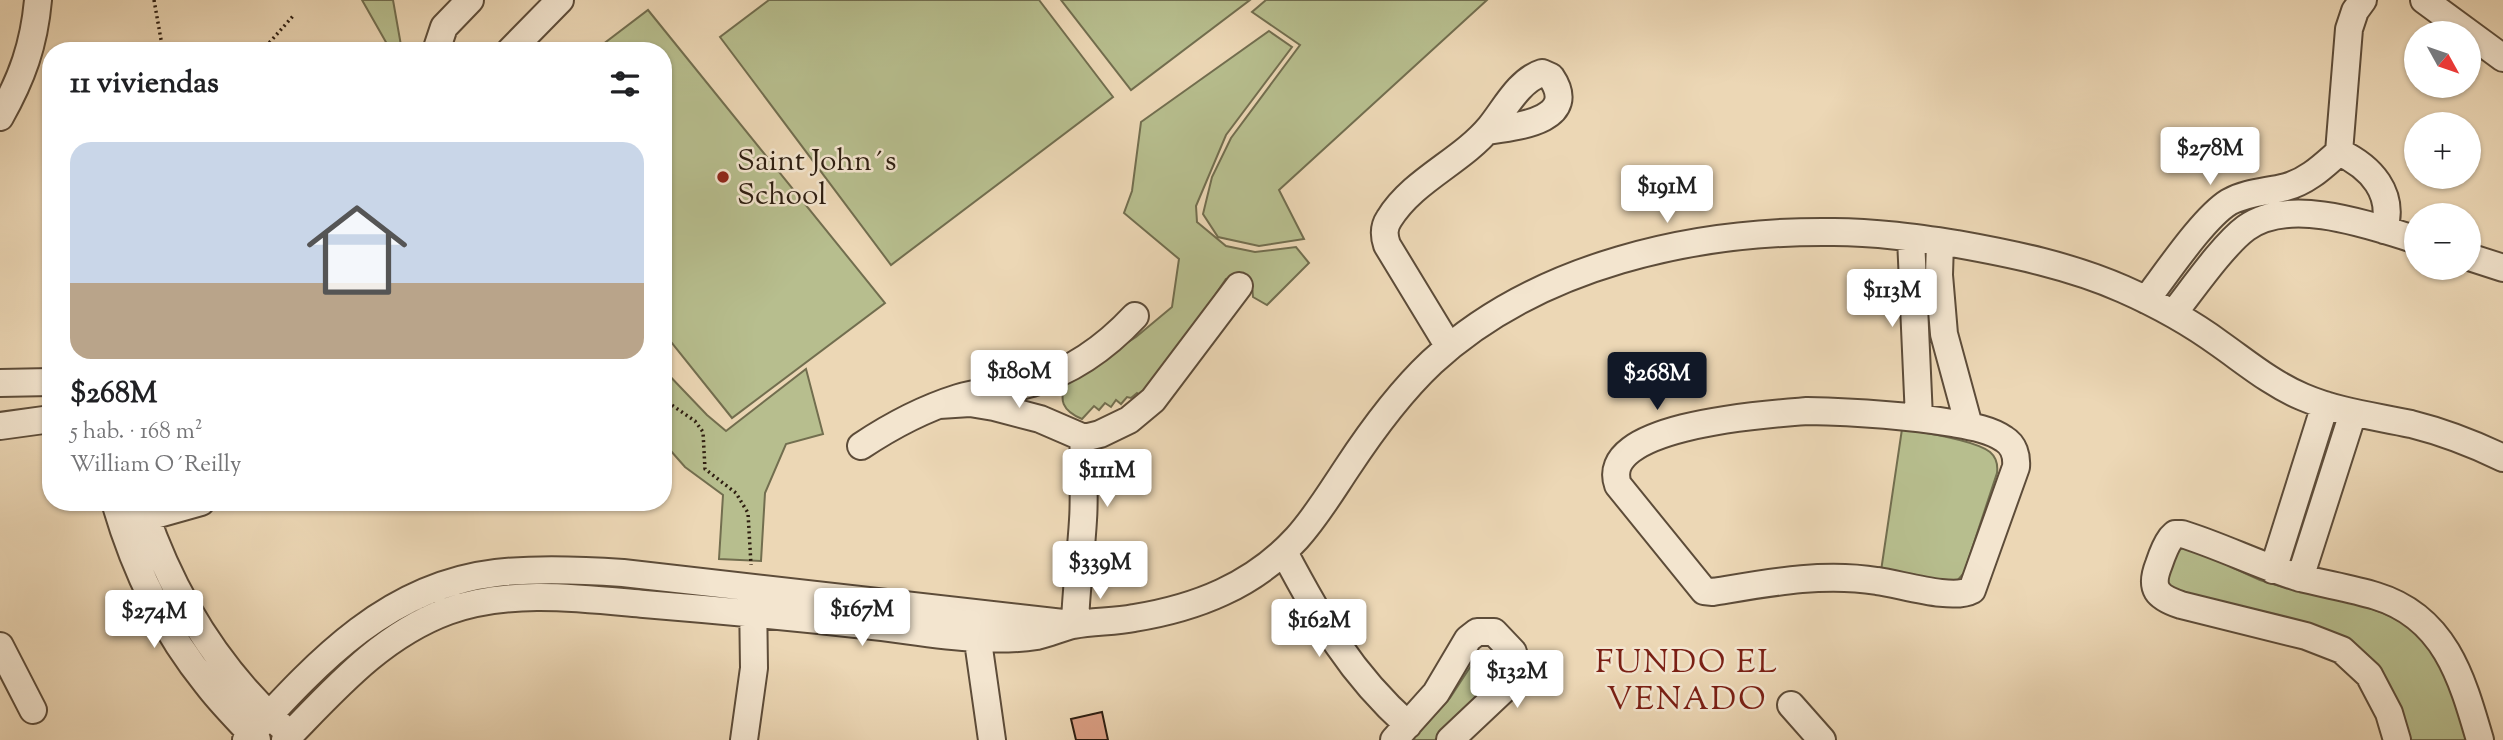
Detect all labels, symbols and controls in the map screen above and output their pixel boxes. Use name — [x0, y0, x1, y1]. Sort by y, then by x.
north arrow — [2404, 21, 2482, 98]
map controls — [2404, 21, 2481, 280]
text: 11 viviendas — [70, 63, 219, 106]
icon: filters — [606, 65, 644, 103]
button: + — [2404, 112, 2481, 189]
pin: $278M — [2161, 128, 2259, 187]
text: $278M — [2177, 133, 2243, 166]
place label: Saint John´s School — [737, 141, 897, 218]
pin: $191M — [1618, 166, 1716, 225]
marker: Saint John´s School — [715, 169, 731, 185]
text: $191M — [1637, 171, 1697, 204]
icon: home — [294, 187, 420, 313]
button: − — [2404, 203, 2481, 280]
pin: $113M — [1843, 270, 1941, 329]
text: $113M — [1863, 275, 1921, 308]
pin: $180M — [970, 350, 1068, 410]
pin: $268M — [1608, 352, 1706, 412]
text: $180M — [987, 356, 1051, 389]
text: $268M — [1624, 358, 1690, 391]
text: $268M — [70, 373, 157, 416]
text: 5 hab. · 168 m² — [70, 416, 202, 449]
text: William O´Reilly — [70, 449, 242, 482]
pin: $111M — [1058, 449, 1156, 509]
text: $111M — [1079, 455, 1135, 488]
pin: $339M — [1051, 542, 1149, 601]
text: $339M — [1069, 547, 1131, 580]
pin: $167M — [813, 588, 911, 648]
pin: $274M — [105, 590, 203, 650]
text: $167M — [830, 594, 894, 627]
text: $274M — [121, 596, 187, 629]
pin: $162M — [1270, 600, 1368, 659]
text: $162M — [1287, 605, 1351, 638]
district label: FUNDO EL VENADO — [1595, 641, 1779, 724]
pin: $132M — [1468, 650, 1566, 710]
text: $132M — [1486, 656, 1548, 689]

